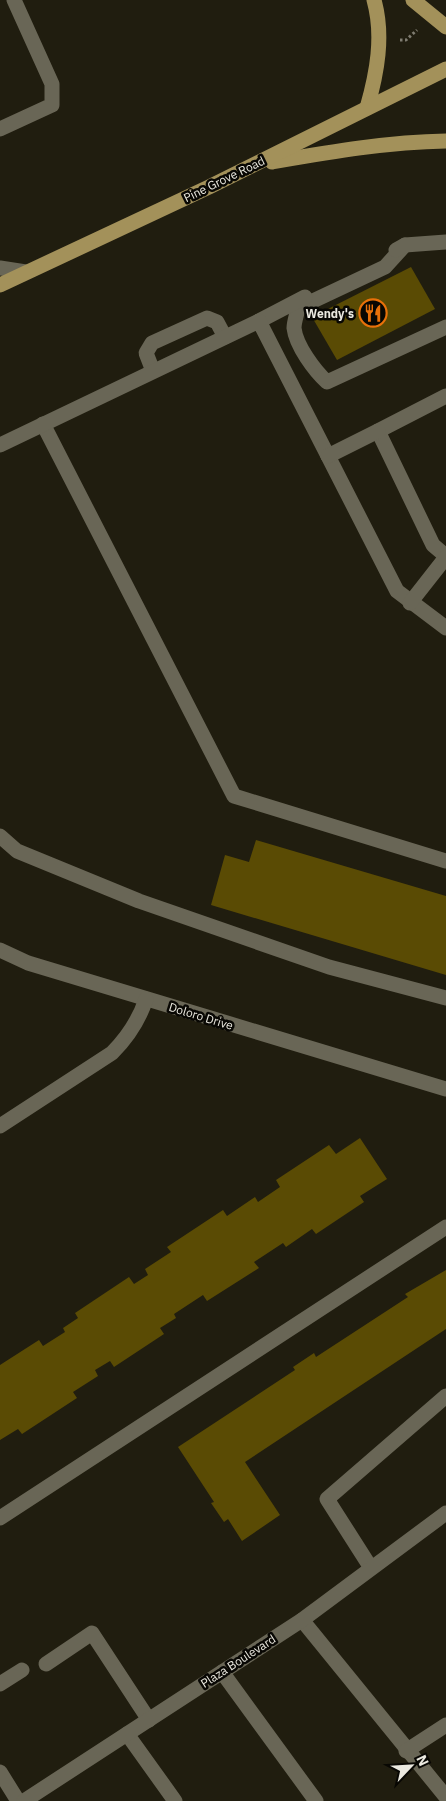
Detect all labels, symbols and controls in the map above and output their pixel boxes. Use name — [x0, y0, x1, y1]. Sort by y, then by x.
street label: Pine Grove Road — [181, 153, 267, 205]
restaurant icon: Wendy's — [358, 298, 388, 328]
place label: Wendy's — [306, 306, 354, 321]
street label: Doloro Drive — [167, 999, 235, 1033]
street label: Plaza Boulevard — [198, 1631, 278, 1691]
north arrow — [386, 1741, 436, 1791]
text: N — [412, 1752, 433, 1769]

